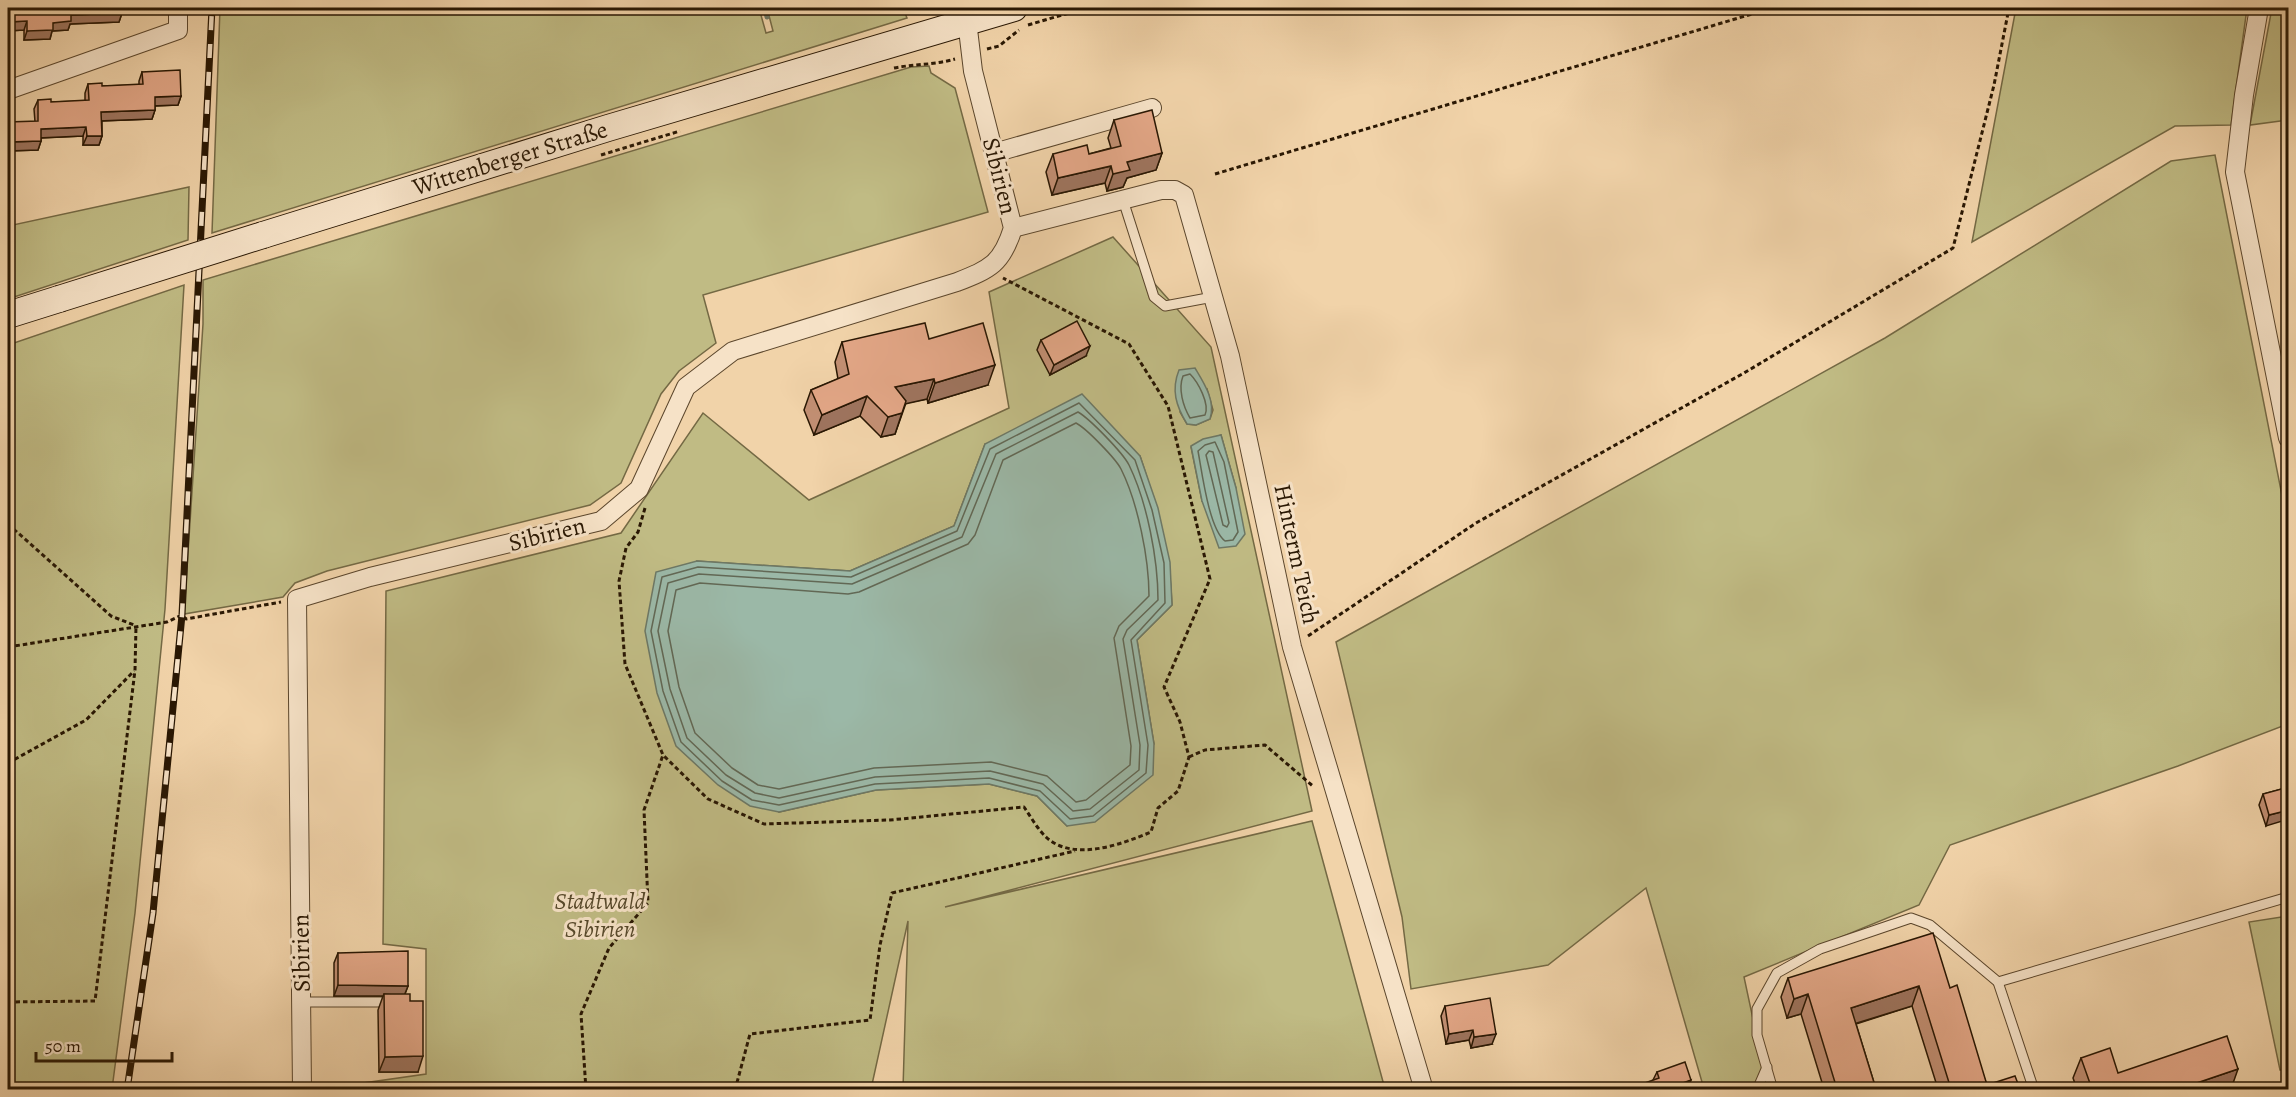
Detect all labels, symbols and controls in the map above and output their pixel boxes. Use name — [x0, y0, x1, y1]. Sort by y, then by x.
street label: Wittenberger Straße — [408, 113, 612, 203]
street label: Sibirien — [975, 134, 1025, 218]
street label: Hinterm Teich — [1267, 481, 1328, 627]
street label: Sibirien — [505, 509, 589, 559]
park label: Stadtwald Sibirien — [554, 885, 646, 945]
street label: Sibirien — [284, 914, 318, 992]
scale bar — [36, 1025, 172, 1063]
text: 50 m — [45, 1034, 81, 1058]

